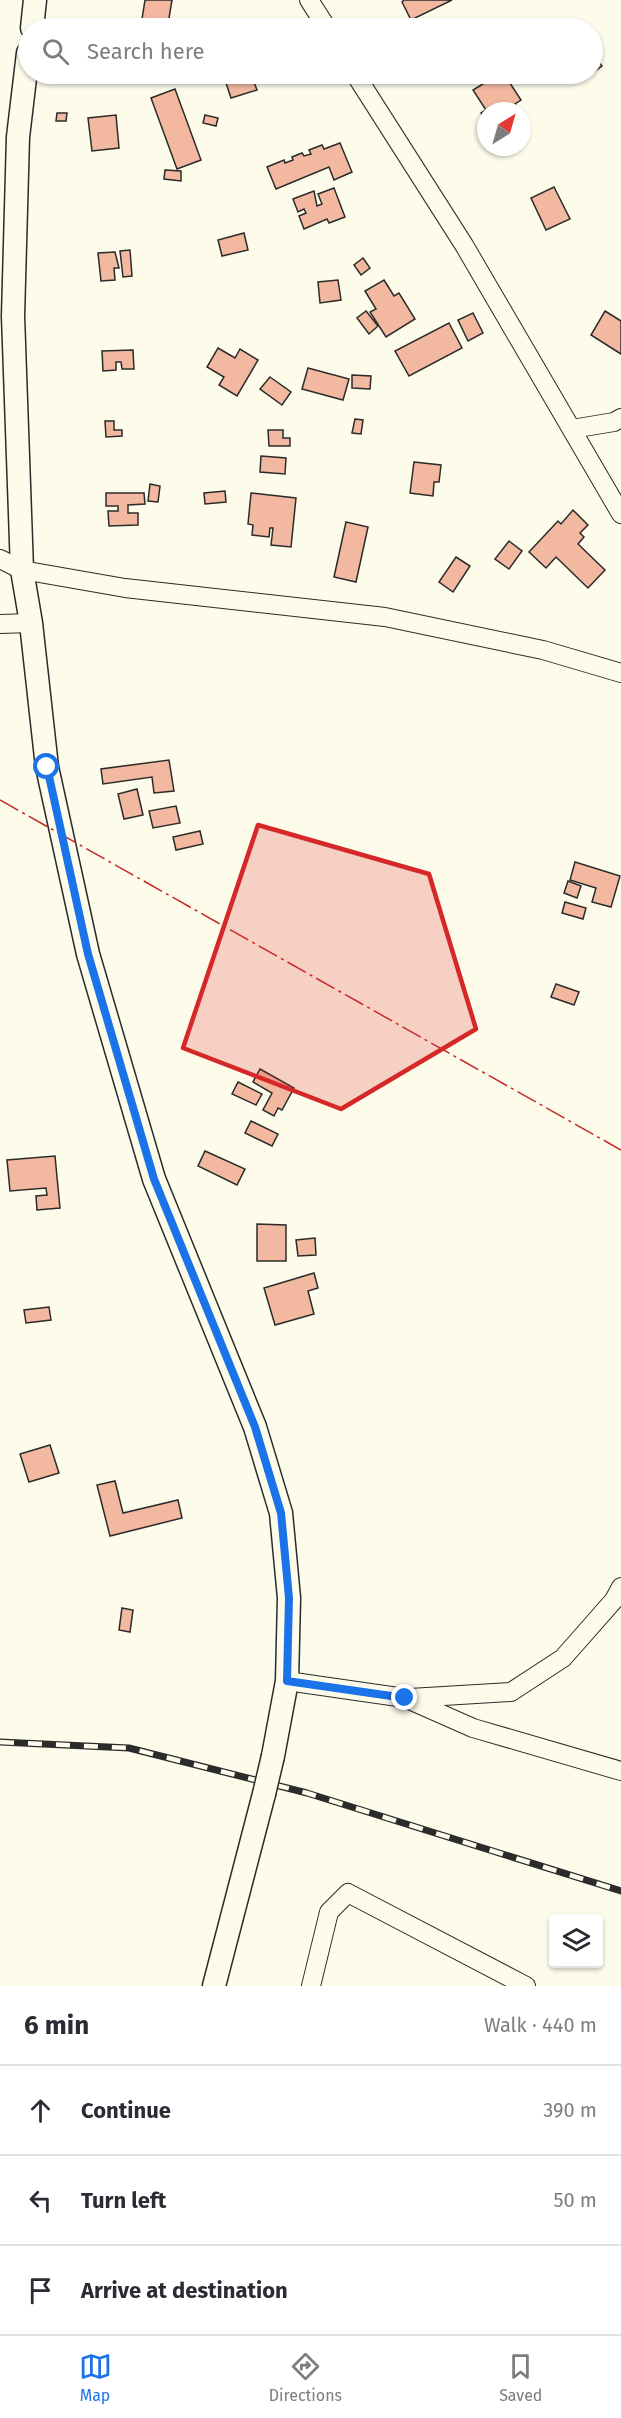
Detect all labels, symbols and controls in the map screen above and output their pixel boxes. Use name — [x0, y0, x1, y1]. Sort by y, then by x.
search box — [18, 18, 603, 84]
icon: search — [39, 35, 72, 68]
text: Search here — [87, 38, 205, 65]
north arrow — [477, 102, 531, 156]
route start — [33, 753, 59, 779]
route end — [391, 1684, 417, 1710]
map controls — [549, 1914, 603, 1968]
button: layers — [549, 1914, 603, 1968]
text: 6 min — [24, 2010, 89, 2041]
text: Walk · 440 m — [484, 2013, 597, 2037]
icon: ahead — [24, 2094, 57, 2127]
text: Continue — [81, 2097, 171, 2124]
text: 390 m — [543, 2098, 597, 2122]
icon: left — [24, 2184, 57, 2217]
text: Turn left — [81, 2187, 166, 2214]
text: 50 m — [553, 2188, 597, 2212]
icon: arrive — [24, 2274, 57, 2307]
text: Arrive at destination — [81, 2277, 288, 2304]
tab: Map — [79, 2350, 112, 2405]
tab: Directions — [269, 2350, 342, 2405]
tab: Saved — [499, 2350, 542, 2405]

